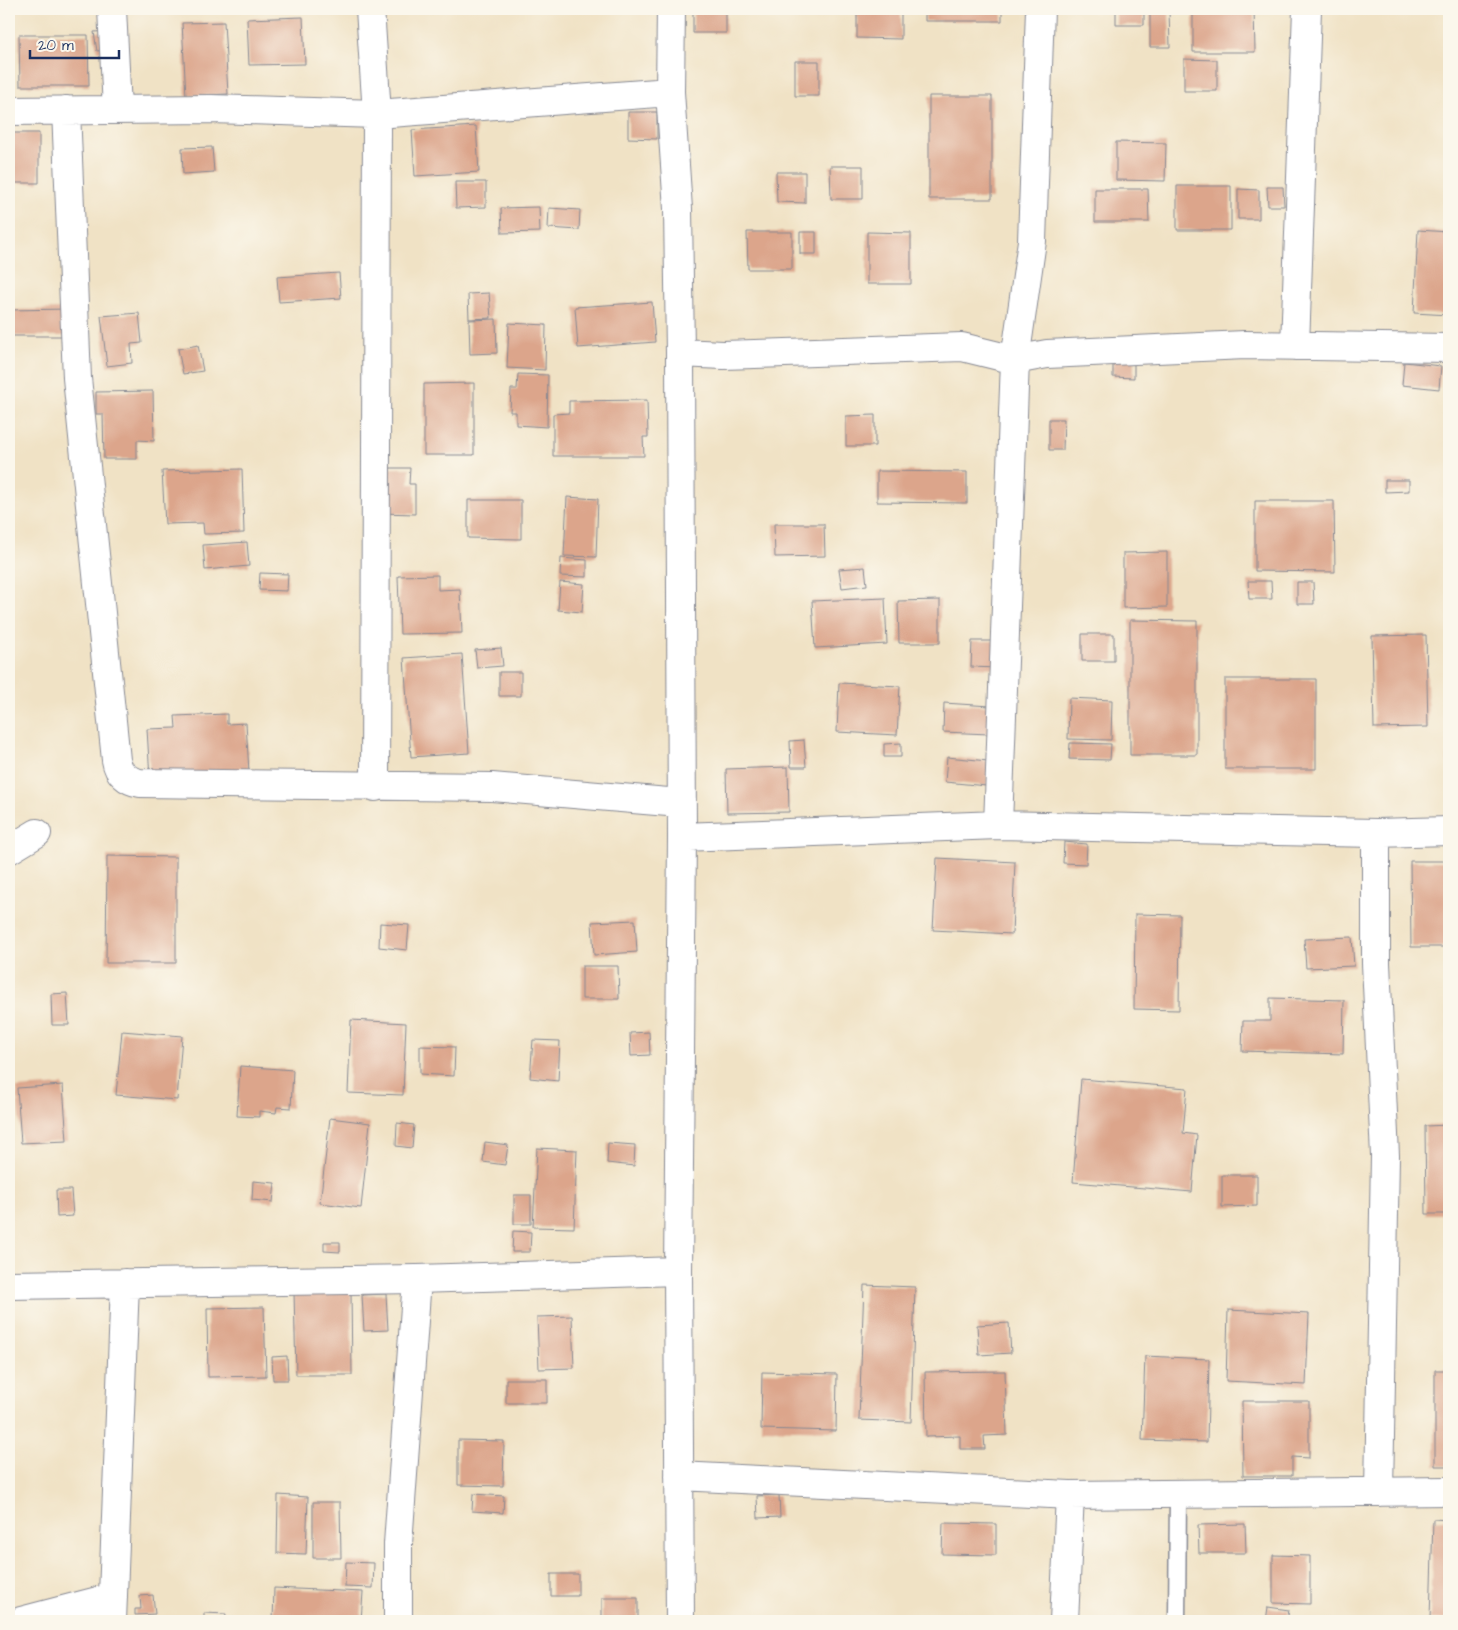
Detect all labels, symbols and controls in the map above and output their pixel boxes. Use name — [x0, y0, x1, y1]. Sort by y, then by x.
scale bar — [30, 28, 119, 60]
text: 20 m — [38, 35, 74, 56]

